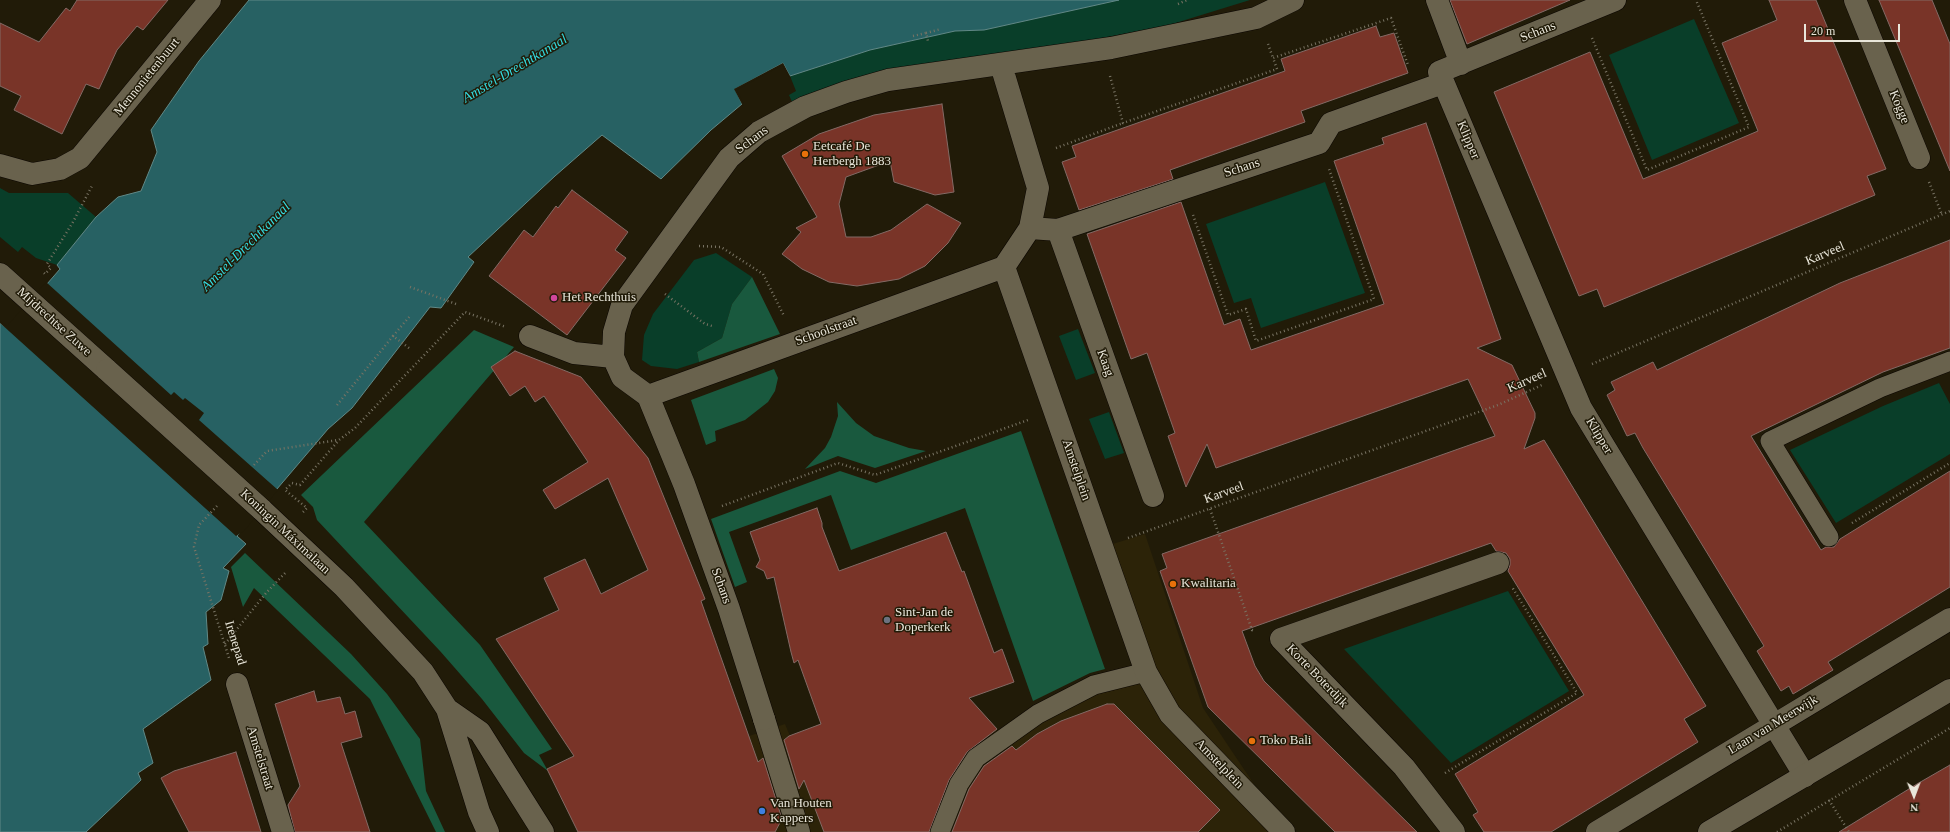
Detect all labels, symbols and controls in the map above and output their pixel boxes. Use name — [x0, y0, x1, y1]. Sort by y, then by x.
scale bar — [1806, 16, 1902, 42]
street label: Schans — [1518, 18, 1558, 46]
text: 20 m — [1811, 24, 1835, 38]
water label: Amstel-Drechtkanaal — [460, 31, 570, 107]
street label: Mennonietenbuurt — [111, 35, 183, 119]
street label: Kogge — [1885, 88, 1913, 126]
street label: Klipper — [1453, 119, 1483, 161]
street label: Schans — [733, 123, 771, 157]
place label: Eetcafé De Herbergh 1883 — [813, 139, 891, 170]
marker: Eetcafé De Herbergh 1883 — [800, 149, 810, 159]
street label: Schans — [1222, 155, 1262, 181]
water label: Amstel-Drechtkanaal — [198, 199, 294, 295]
street label: Karveel — [1803, 239, 1847, 269]
street label: Mijdrechtse Zuwe — [14, 284, 94, 360]
place label: Het Rechthuis — [562, 290, 636, 306]
marker: Het Rechthuis — [549, 293, 559, 303]
street label: Schoolstraat — [793, 313, 859, 349]
street label: Kaag — [1093, 347, 1117, 379]
street label: Karveel — [1505, 366, 1549, 396]
street label: Klipper — [1582, 415, 1616, 457]
street label: Amstelplein — [1058, 437, 1094, 503]
street label: Karveel — [1202, 479, 1246, 507]
street label: Koningin Máximalaan — [237, 486, 333, 578]
street label: Schans — [707, 566, 735, 606]
place label: Kwalitaria — [1181, 576, 1236, 592]
marker: Kwalitaria — [1168, 579, 1178, 589]
place label: Sint-Jan de Doperkerk — [895, 605, 953, 636]
marker: Sint-Jan de Doperkerk — [882, 615, 892, 625]
street label: Irenepad — [221, 619, 249, 667]
street label: Korte Boterdijk — [1283, 641, 1351, 711]
street label: Laan van Meerwijk — [1725, 692, 1821, 758]
street label: Amstelstraat — [243, 724, 277, 792]
place label: Toko Bali — [1260, 733, 1311, 749]
street label: Amstelplein — [1191, 736, 1247, 792]
marker: Toko Bali — [1247, 736, 1257, 746]
north arrow — [1894, 776, 1934, 816]
place label: Van Houten Kappers — [770, 796, 832, 827]
text: N — [1910, 802, 1918, 814]
marker: Van Houten Kappers — [757, 806, 767, 816]

